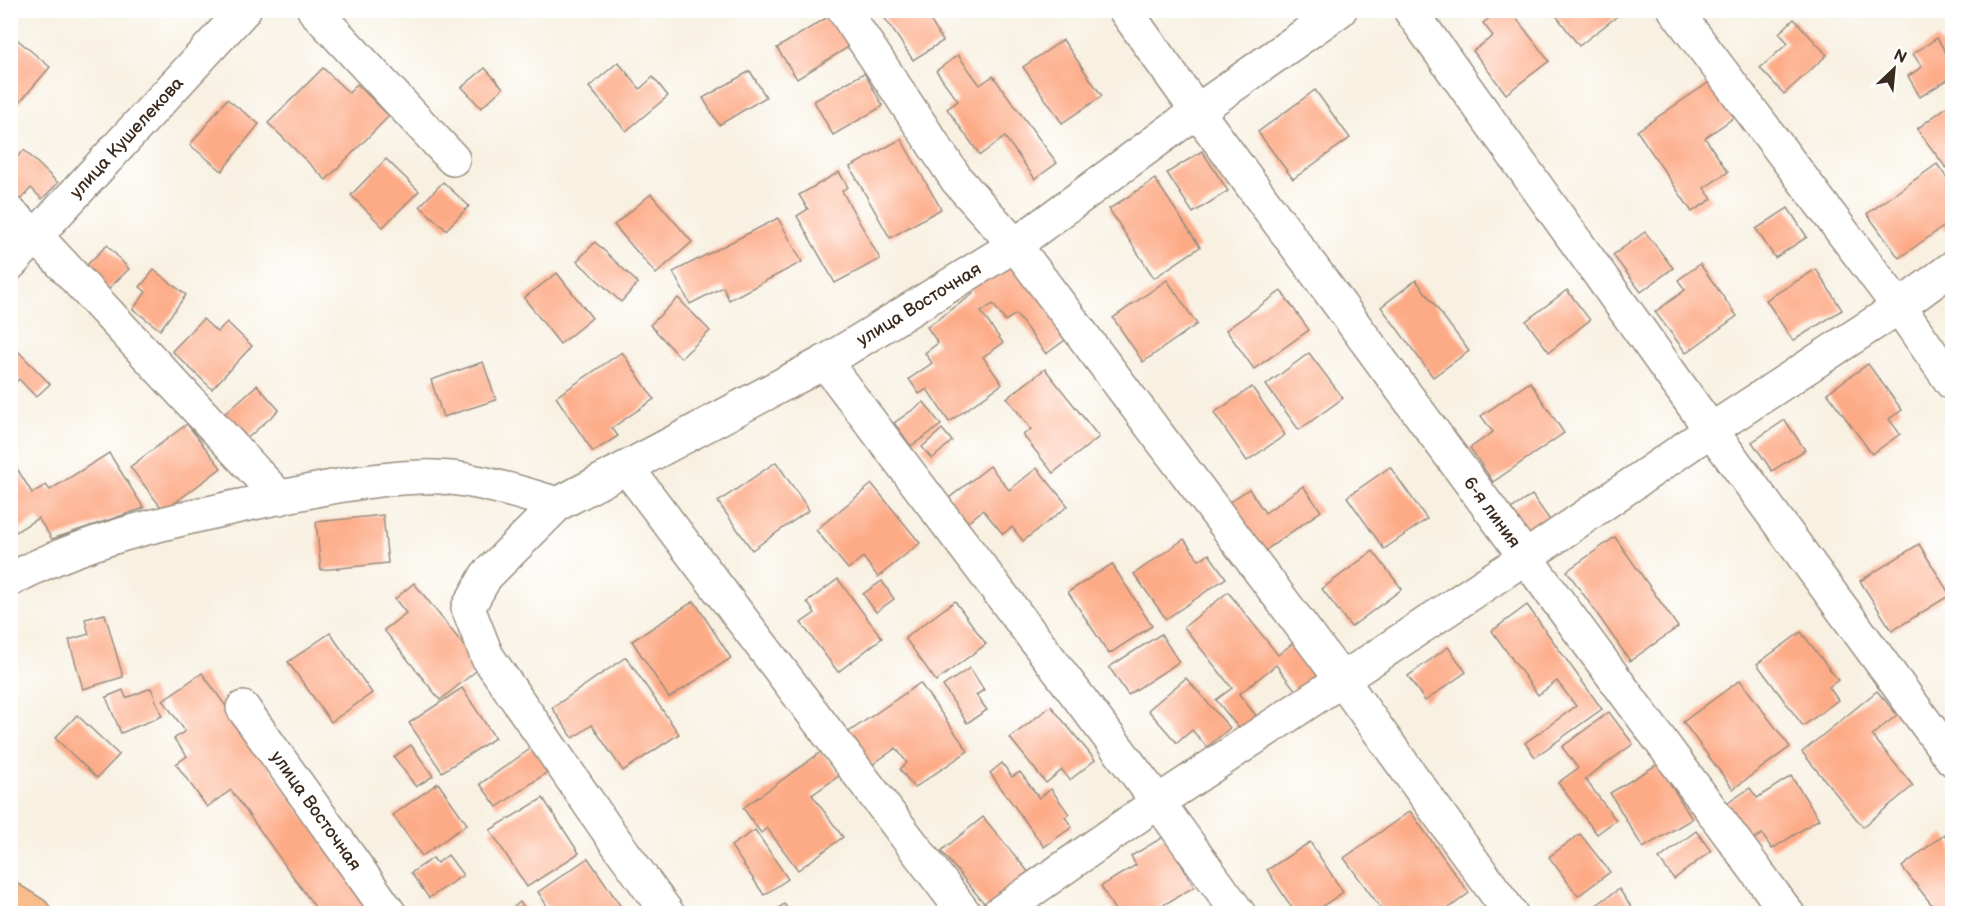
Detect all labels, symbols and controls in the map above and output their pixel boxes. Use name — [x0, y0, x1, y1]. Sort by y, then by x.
north arrow — [1864, 39, 1924, 99]
text: N — [1890, 46, 1909, 68]
street label: улица Кушелекова — [65, 72, 188, 203]
street label: улица Восточная — [853, 258, 985, 350]
street label: 6-я линия — [1459, 472, 1525, 552]
street label: улица Восточная — [266, 747, 366, 874]

